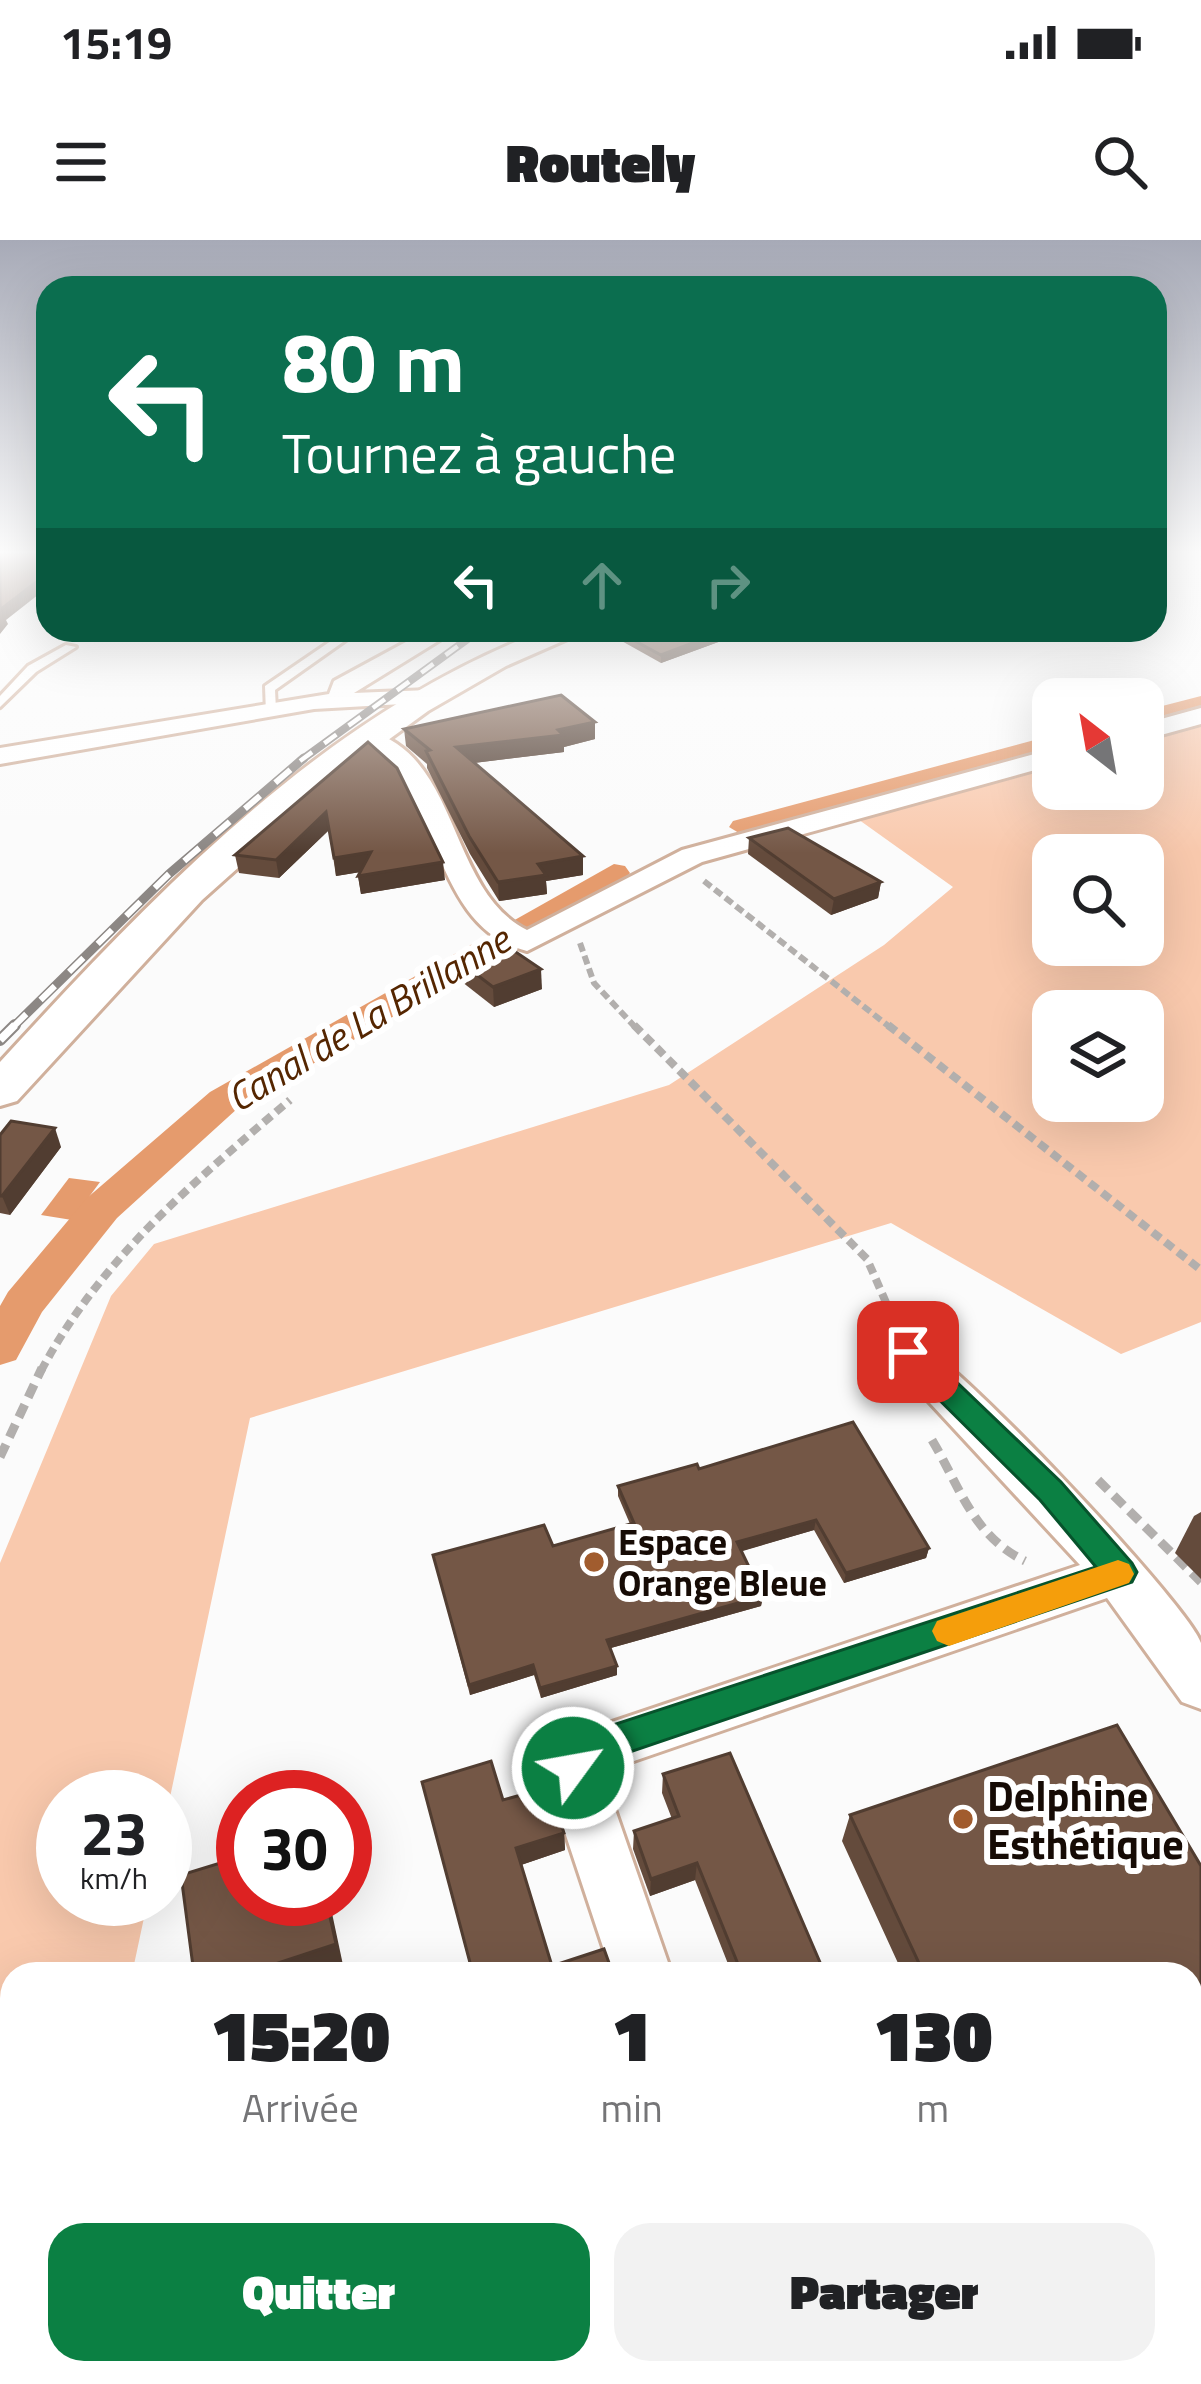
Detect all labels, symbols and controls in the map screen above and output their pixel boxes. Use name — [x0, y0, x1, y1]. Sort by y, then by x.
text: 15:19 — [60, 8, 172, 76]
text: Routely — [506, 121, 695, 203]
icon: menu — [48, 129, 114, 195]
icon: search — [1087, 129, 1153, 195]
text: 80 m — [282, 297, 465, 425]
icon: left — [84, 324, 240, 480]
text: Tournez à gauche — [282, 412, 676, 494]
icon: left — [443, 552, 509, 618]
icon: ahead — [569, 552, 635, 618]
icon: right — [695, 552, 761, 618]
north arrow — [1032, 678, 1164, 810]
map controls — [1032, 678, 1164, 1122]
button: search — [1032, 834, 1164, 966]
water label: Canal de La Brillanne — [215, 909, 523, 1126]
button: layers — [1032, 990, 1164, 1122]
pin — [857, 1301, 959, 1403]
icon: arrive — [875, 1319, 941, 1385]
place label: Espace Orange Bleue — [618, 1514, 827, 1610]
marker: Espace Orange Bleue — [581, 1549, 607, 1575]
position arrow — [510, 1705, 636, 1831]
place label: Delphine Esthétique — [987, 1763, 1184, 1875]
speed limit sign: 30 — [216, 1770, 372, 1926]
text: 23 — [80, 1787, 148, 1878]
marker: Delphine Esthétique — [950, 1806, 976, 1832]
text: km/h — [80, 1855, 148, 1901]
text: 15:20 — [211, 1979, 390, 2089]
text: 1 — [612, 1979, 651, 2089]
text: 130 — [873, 1979, 992, 2089]
text: Arrivée — [242, 2078, 359, 2137]
text: min — [601, 2078, 663, 2137]
text: m — [917, 2078, 949, 2137]
button: Quitter — [48, 2223, 590, 2361]
button: Partager — [614, 2223, 1155, 2361]

